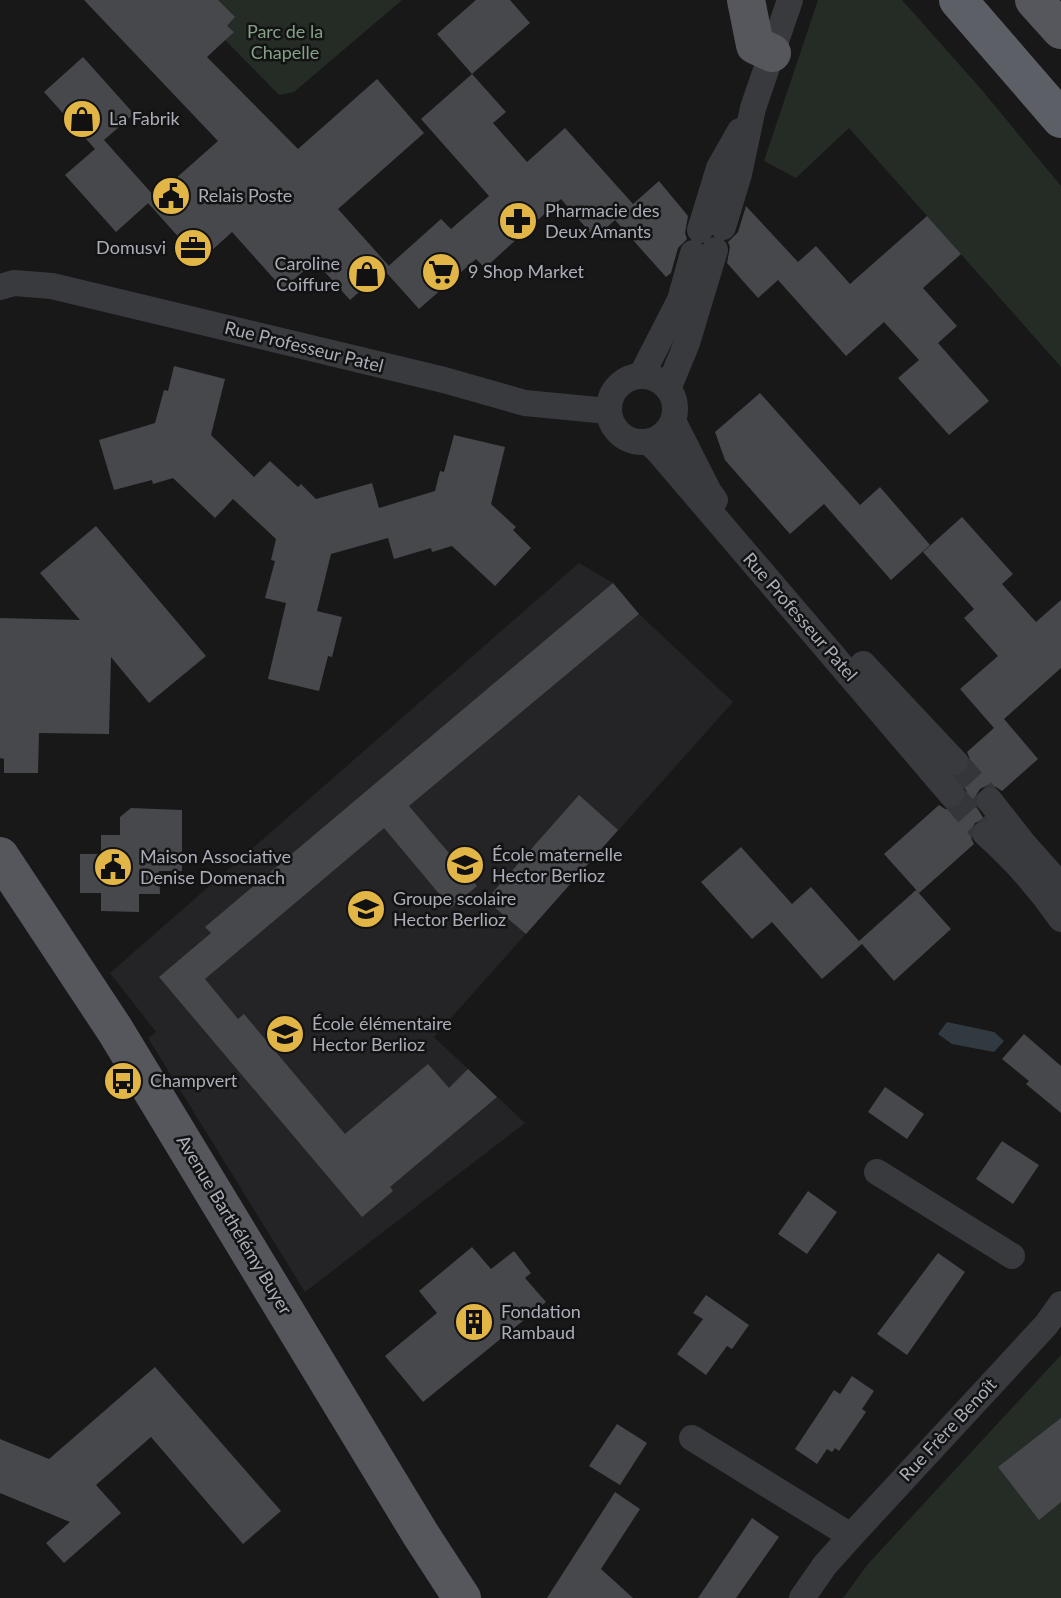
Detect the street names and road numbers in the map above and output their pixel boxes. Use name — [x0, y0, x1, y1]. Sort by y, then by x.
street label: Rue Professeur Patel — [223, 316, 386, 376]
street label: Rue Professeur Patel — [739, 548, 862, 685]
street label: Avenue Barthélémy Buyer — [172, 1131, 297, 1319]
street label: Rue Frère Benoît — [894, 1373, 1001, 1485]

